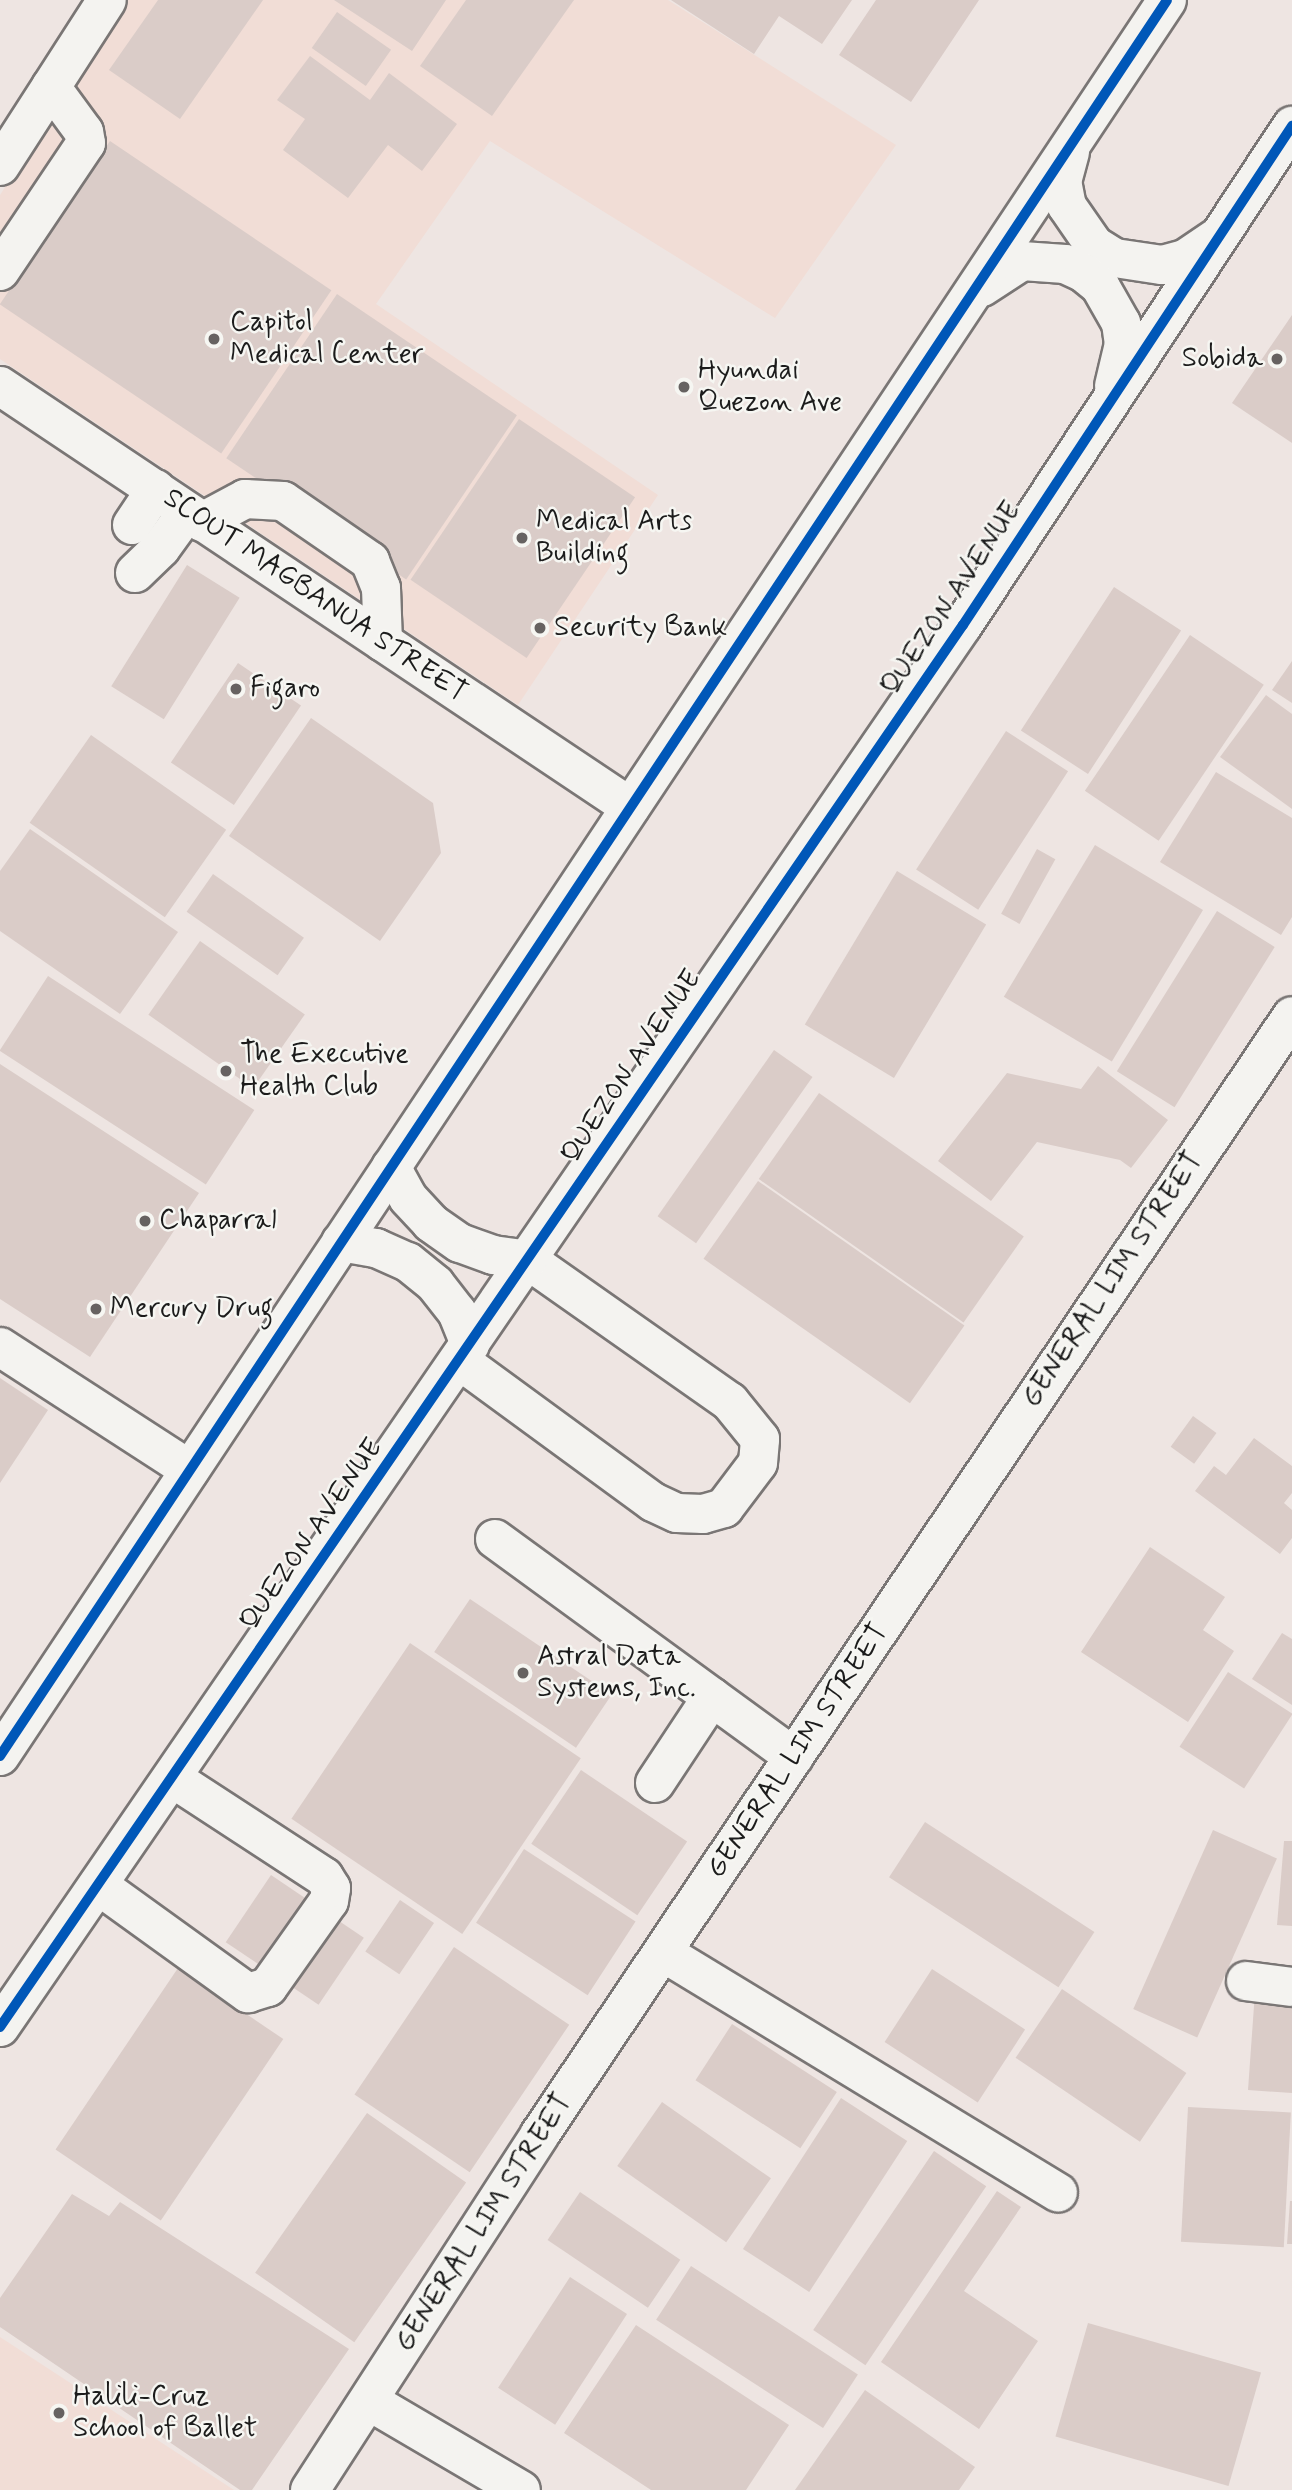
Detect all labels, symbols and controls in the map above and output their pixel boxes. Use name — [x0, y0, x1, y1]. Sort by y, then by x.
place label: Capitol Medical Center — [230, 306, 418, 372]
marker: Capitol Medical Center — [204, 329, 224, 349]
place label: Sobida — [1182, 342, 1263, 376]
marker: Sobida — [1269, 351, 1285, 367]
place label: Hyundai Quezon Ave — [698, 354, 842, 420]
marker: Hyundai Quezon Ave — [676, 379, 692, 395]
street label: SCOUT MAGBANUA STREET — [157, 482, 473, 710]
street label: QUEZON AVENUE — [875, 496, 1029, 702]
place label: Medical Arts Building — [536, 505, 688, 571]
marker: Medical Arts Building — [514, 530, 530, 546]
place label: Security Bank — [554, 611, 726, 645]
marker: Security Bank — [532, 620, 548, 636]
place label: Figaro — [250, 672, 320, 706]
marker: Figaro — [228, 681, 244, 697]
street label: QUEZON AVENUE — [555, 964, 709, 1170]
place label: The Executive Health Club — [240, 1038, 407, 1104]
marker: The Executive Health Club — [218, 1063, 234, 1079]
street label: GENERAL LIM STREET — [1013, 1144, 1213, 1416]
place label: Chaparral — [159, 1204, 277, 1238]
marker: Chaparral — [137, 1213, 153, 1229]
place label: Mercury Drug — [110, 1292, 273, 1326]
marker: Mercury Drug — [88, 1301, 104, 1317]
street label: QUEZON AVENUE — [233, 1433, 391, 1637]
street label: GENERAL LIM STREET — [698, 1615, 898, 1887]
place label: Astral Data Systems, Inc. — [537, 1640, 696, 1706]
marker: Astral Data Systems, Inc. — [515, 1665, 531, 1681]
street label: GENERAL LIM STREET — [387, 2086, 581, 2360]
place label: Halili-Cruz School of Ballet — [73, 2380, 259, 2446]
marker: Halili-Cruz School of Ballet — [51, 2405, 67, 2421]

